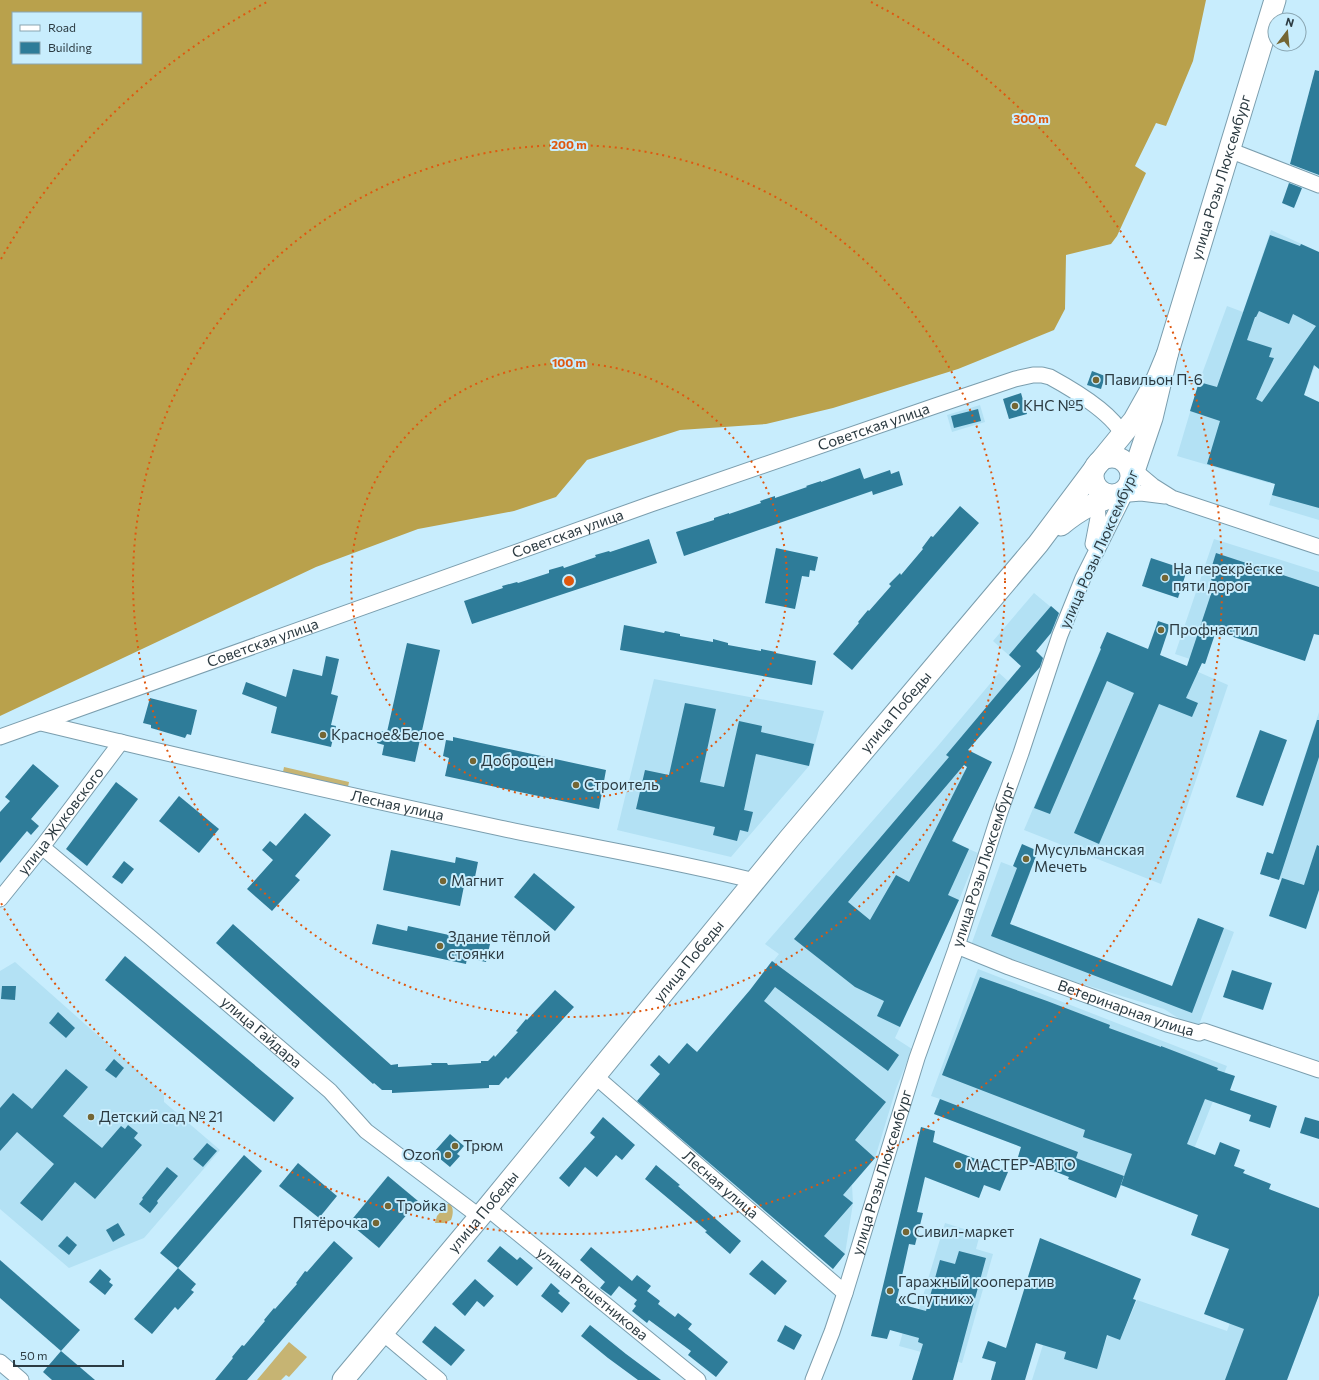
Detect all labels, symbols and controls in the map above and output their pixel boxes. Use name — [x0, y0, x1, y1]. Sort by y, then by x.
legend — [12, 12, 142, 64]
north arrow — [1267, 12, 1307, 52]
text: N — [1284, 15, 1296, 29]
text: Road — [48, 20, 76, 34]
text: Building — [48, 40, 92, 54]
street label: улица Розы Люксембург — [1186, 92, 1254, 262]
text: 300 m — [1013, 111, 1049, 125]
text: 200 m — [551, 137, 587, 151]
text: 100 m — [552, 355, 586, 369]
place label: Павильон П-6 — [1104, 370, 1203, 388]
marker: Павильон П-6 — [1091, 375, 1101, 385]
place label: КНС №5 — [1023, 396, 1084, 414]
street label: Советская улица — [815, 399, 932, 454]
marker: КНС №5 — [1010, 401, 1020, 411]
street label: улица Розы Люксембург — [1055, 466, 1141, 631]
street label: Советская улица — [509, 505, 626, 561]
place label: На перекрёстке пяти дорог — [1173, 559, 1283, 594]
marker: На перекрёстке пяти дорог — [1160, 573, 1170, 583]
centre of rings — [562, 574, 576, 588]
street label: Советская улица — [204, 614, 321, 670]
place label: Профнастил — [1169, 620, 1258, 638]
marker: Профнастил — [1156, 625, 1166, 635]
street label: улица Победы — [856, 667, 935, 756]
place label: Красное&Белое — [331, 725, 444, 743]
marker: Красное&Белое — [318, 730, 328, 740]
place label: Доброцен — [481, 751, 554, 769]
marker: Доброцен — [468, 756, 478, 766]
street label: улица Жуковского — [13, 763, 107, 878]
place label: Строитель — [584, 775, 659, 793]
street label: улица Розы Люксембург — [947, 779, 1018, 949]
marker: Строитель — [571, 780, 581, 790]
street label: Лесная улица — [349, 786, 446, 824]
place label: Мусульманская Мечеть — [1034, 840, 1145, 875]
marker: Мусульманская Мечеть — [1021, 854, 1031, 864]
place label: Магнит — [451, 871, 504, 889]
marker: Магнит — [438, 876, 448, 886]
street label: улица Победы — [649, 916, 727, 1005]
place label: Здание тёплой стоянки — [448, 927, 551, 962]
marker: Здание тёплой стоянки — [435, 941, 445, 951]
street label: Ветеринарная улица — [1056, 975, 1196, 1039]
street label: улица Гайдара — [218, 992, 306, 1071]
street label: улица Розы Люксембург — [847, 1087, 915, 1257]
place label: Детский сад № 21 — [99, 1107, 223, 1125]
marker: Детский сад № 21 — [86, 1112, 96, 1122]
place label: Трюм — [463, 1136, 503, 1154]
marker: Трюм — [450, 1141, 460, 1151]
place label: Ozon — [403, 1145, 440, 1163]
street label: Лесная улица — [679, 1146, 763, 1222]
marker: Ozon — [443, 1150, 453, 1160]
place label: МАСТЕР-АВТО — [966, 1155, 1076, 1173]
marker: МАСТЕР-АВТО — [953, 1160, 963, 1170]
street label: улица Победы — [444, 1167, 522, 1256]
place label: Тройка — [396, 1196, 447, 1214]
marker: Тройка — [383, 1201, 393, 1211]
place label: Пятёрочка — [293, 1213, 368, 1231]
marker: Пятёрочка — [371, 1218, 381, 1228]
place label: Сивил-маркет — [914, 1222, 1014, 1240]
marker: Сивил-маркет — [901, 1227, 911, 1237]
street label: улица Решетникова — [534, 1243, 652, 1344]
place label: Гаражный кооператив «Спутник» — [898, 1272, 1055, 1307]
marker: Гаражный кооператив «Спутник» — [885, 1286, 895, 1296]
scale bar — [14, 1342, 123, 1368]
text: 50 m — [20, 1348, 48, 1362]

